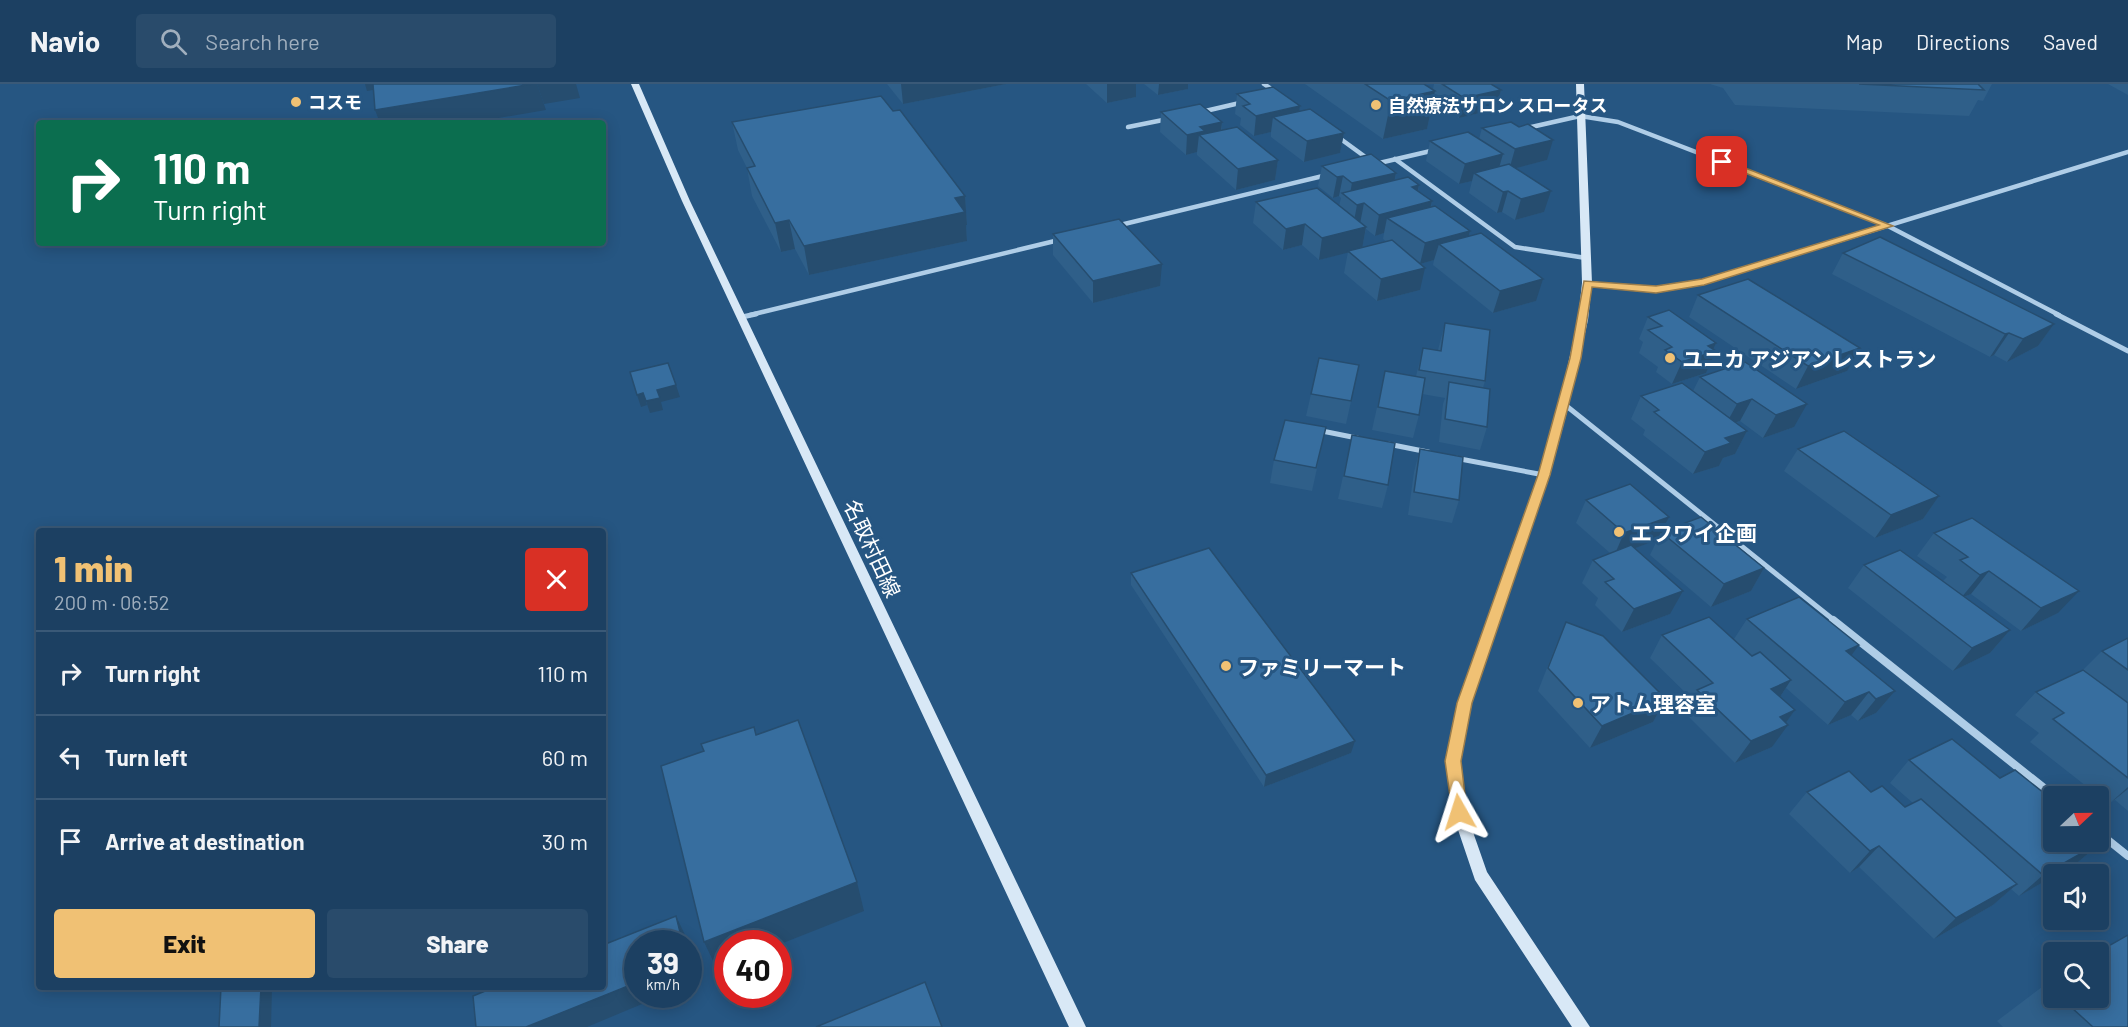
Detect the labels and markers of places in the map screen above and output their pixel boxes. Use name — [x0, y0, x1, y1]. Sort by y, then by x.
place label: コスモ — [308, 91, 362, 113]
place label: 自然療法サロン スロータス — [1388, 94, 1608, 116]
marker: コスモ — [289, 95, 303, 109]
marker: 自然療法サロン スロータス — [1369, 98, 1383, 112]
pin — [1696, 136, 1747, 187]
place label: ユニカ アジアンレストラン — [1682, 346, 1937, 371]
marker: ユニカ アジアンレストラン — [1663, 351, 1677, 365]
place label: エフワイ企画 — [1631, 520, 1757, 545]
marker: エフワイ企画 — [1612, 525, 1626, 539]
place label: ファミリーマート — [1238, 654, 1406, 679]
marker: ファミリーマート — [1219, 659, 1233, 673]
place label: アトム理容室 — [1590, 691, 1716, 716]
marker: アトム理容室 — [1571, 696, 1585, 710]

